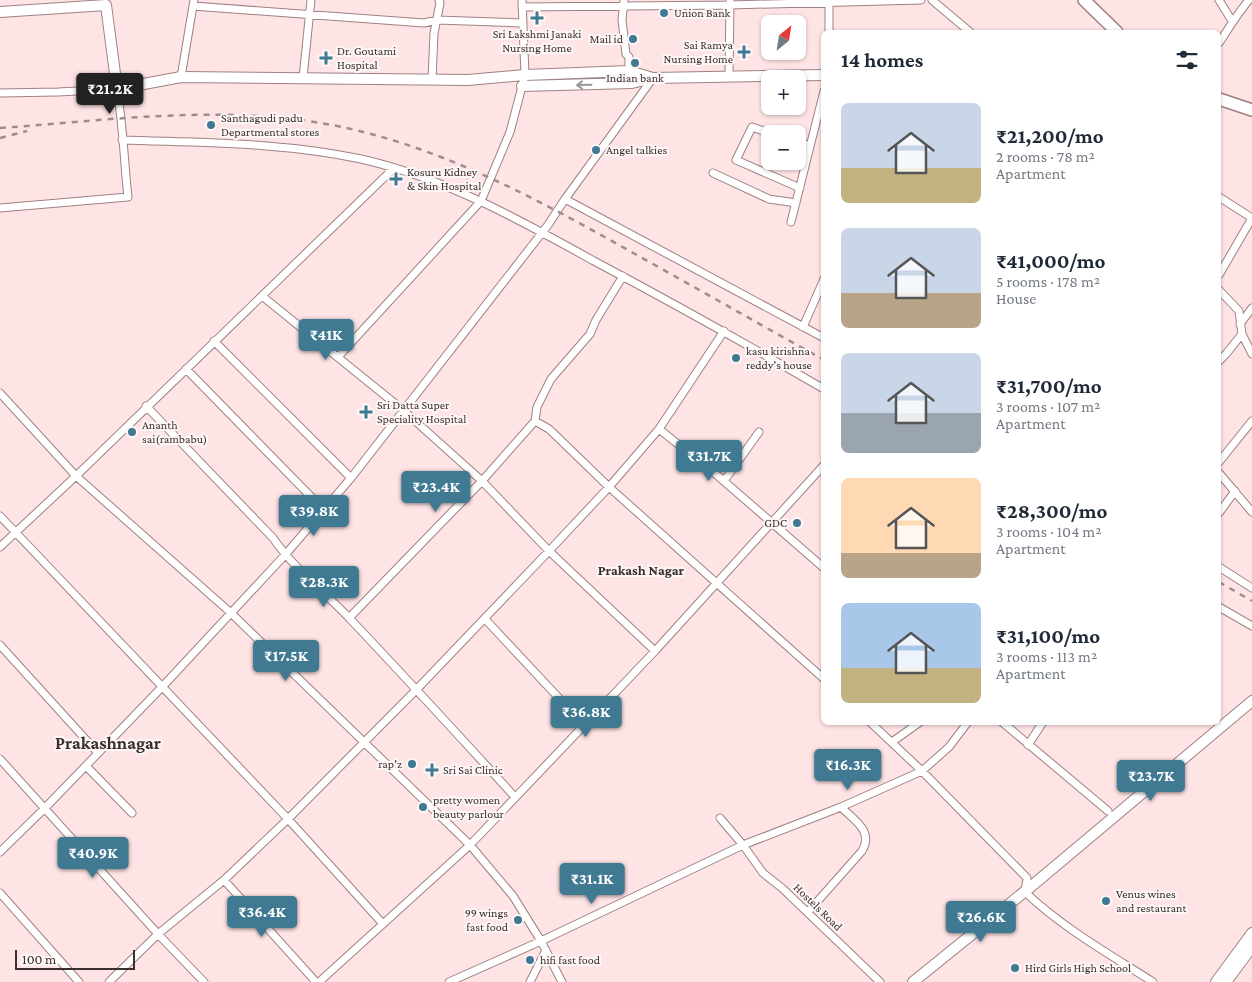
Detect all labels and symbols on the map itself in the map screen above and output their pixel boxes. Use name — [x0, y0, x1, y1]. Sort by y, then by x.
place label: Union Bank — [674, 6, 731, 20]
marker: Union Bank — [658, 7, 670, 19]
marker: Sri Lakshmi Janaki Nursing Home — [530, 11, 544, 25]
north arrow — [761, 15, 806, 60]
place label: Sri Lakshmi Janaki Nursing Home — [493, 27, 581, 55]
place label: Mail id — [589, 32, 624, 46]
marker: Mail id — [627, 33, 639, 45]
place label: Sai Ramya Nursing Home — [663, 38, 733, 66]
place label: Dr. Goutami Hospital — [337, 44, 396, 72]
marker: Sai Ramya Nursing Home — [737, 45, 751, 59]
marker: Dr. Goutami Hospital — [319, 51, 333, 65]
marker: Indian bank — [629, 57, 641, 69]
place label: Indian bank — [606, 71, 664, 85]
pin: ₹21.2K — [69, 72, 151, 115]
one-way arrow — [576, 80, 592, 89]
place label: Santhagudi padu Departmental stores — [221, 111, 319, 139]
marker: Santhagudi padu Departmental stores — [205, 119, 217, 131]
place label: Angel talkies — [606, 143, 667, 157]
marker: Angel talkies — [590, 144, 602, 156]
place label: Kosuru Kidney & Skin Hospital — [407, 165, 481, 193]
marker: Kosuru Kidney & Skin Hospital — [389, 172, 403, 186]
pin: ₹41K — [296, 318, 356, 361]
place label: kasu kirishna reddy's house — [746, 344, 812, 372]
marker: kasu kirishna reddy's house — [730, 352, 742, 364]
place label: Sri Datta Super Speciality Hospital — [377, 398, 466, 426]
marker: Sri Datta Super Speciality Hospital — [359, 405, 373, 419]
place label: Ananth sai(rambabu) — [142, 418, 207, 446]
marker: Ananth sai(rambabu) — [126, 426, 138, 438]
pin: ₹31.7K — [668, 440, 750, 482]
pin: ₹23.4K — [395, 470, 477, 513]
pin: ₹39.8K — [273, 494, 355, 537]
place label: GDC — [764, 516, 787, 530]
marker: GDC — [791, 517, 803, 529]
district label: Prakash Nagar — [598, 562, 685, 578]
pin: ₹28.3K — [283, 566, 365, 608]
pin: ₹17.5K — [245, 640, 327, 682]
pin: ₹36.8K — [545, 696, 627, 738]
district label: Prakashnagar — [55, 733, 161, 753]
pin: ₹16.3K — [807, 748, 889, 791]
place label: rap'z — [378, 757, 402, 771]
marker: rap'z — [406, 758, 418, 770]
pin: ₹23.7K — [1110, 760, 1192, 802]
marker: Sri Sai Clinic — [425, 763, 439, 777]
place label: Sri Sai Clinic — [443, 763, 503, 777]
place label: pretty women beauty parlour — [433, 793, 505, 821]
marker: pretty women beauty parlour — [417, 801, 429, 813]
pin: ₹40.9K — [52, 836, 134, 879]
pin: ₹31.1K — [551, 862, 633, 905]
street label: Hostels Road — [791, 880, 846, 934]
place label: Venus wines and restaurant — [1116, 887, 1187, 915]
marker: Venus wines and restaurant — [1100, 895, 1112, 907]
pin: ₹36.4K — [221, 896, 303, 938]
pin: ₹26.6K — [940, 900, 1022, 943]
place label: 99 wings fast food — [465, 906, 509, 934]
marker: 99 wings fast food — [512, 914, 524, 926]
scale bar — [15, 947, 135, 970]
place label: hifi fast food — [540, 953, 601, 967]
marker: hifi fast food — [524, 954, 536, 966]
place label: Hird Girls High School — [1025, 961, 1131, 975]
marker: Hird Girls High School — [1009, 962, 1021, 974]

